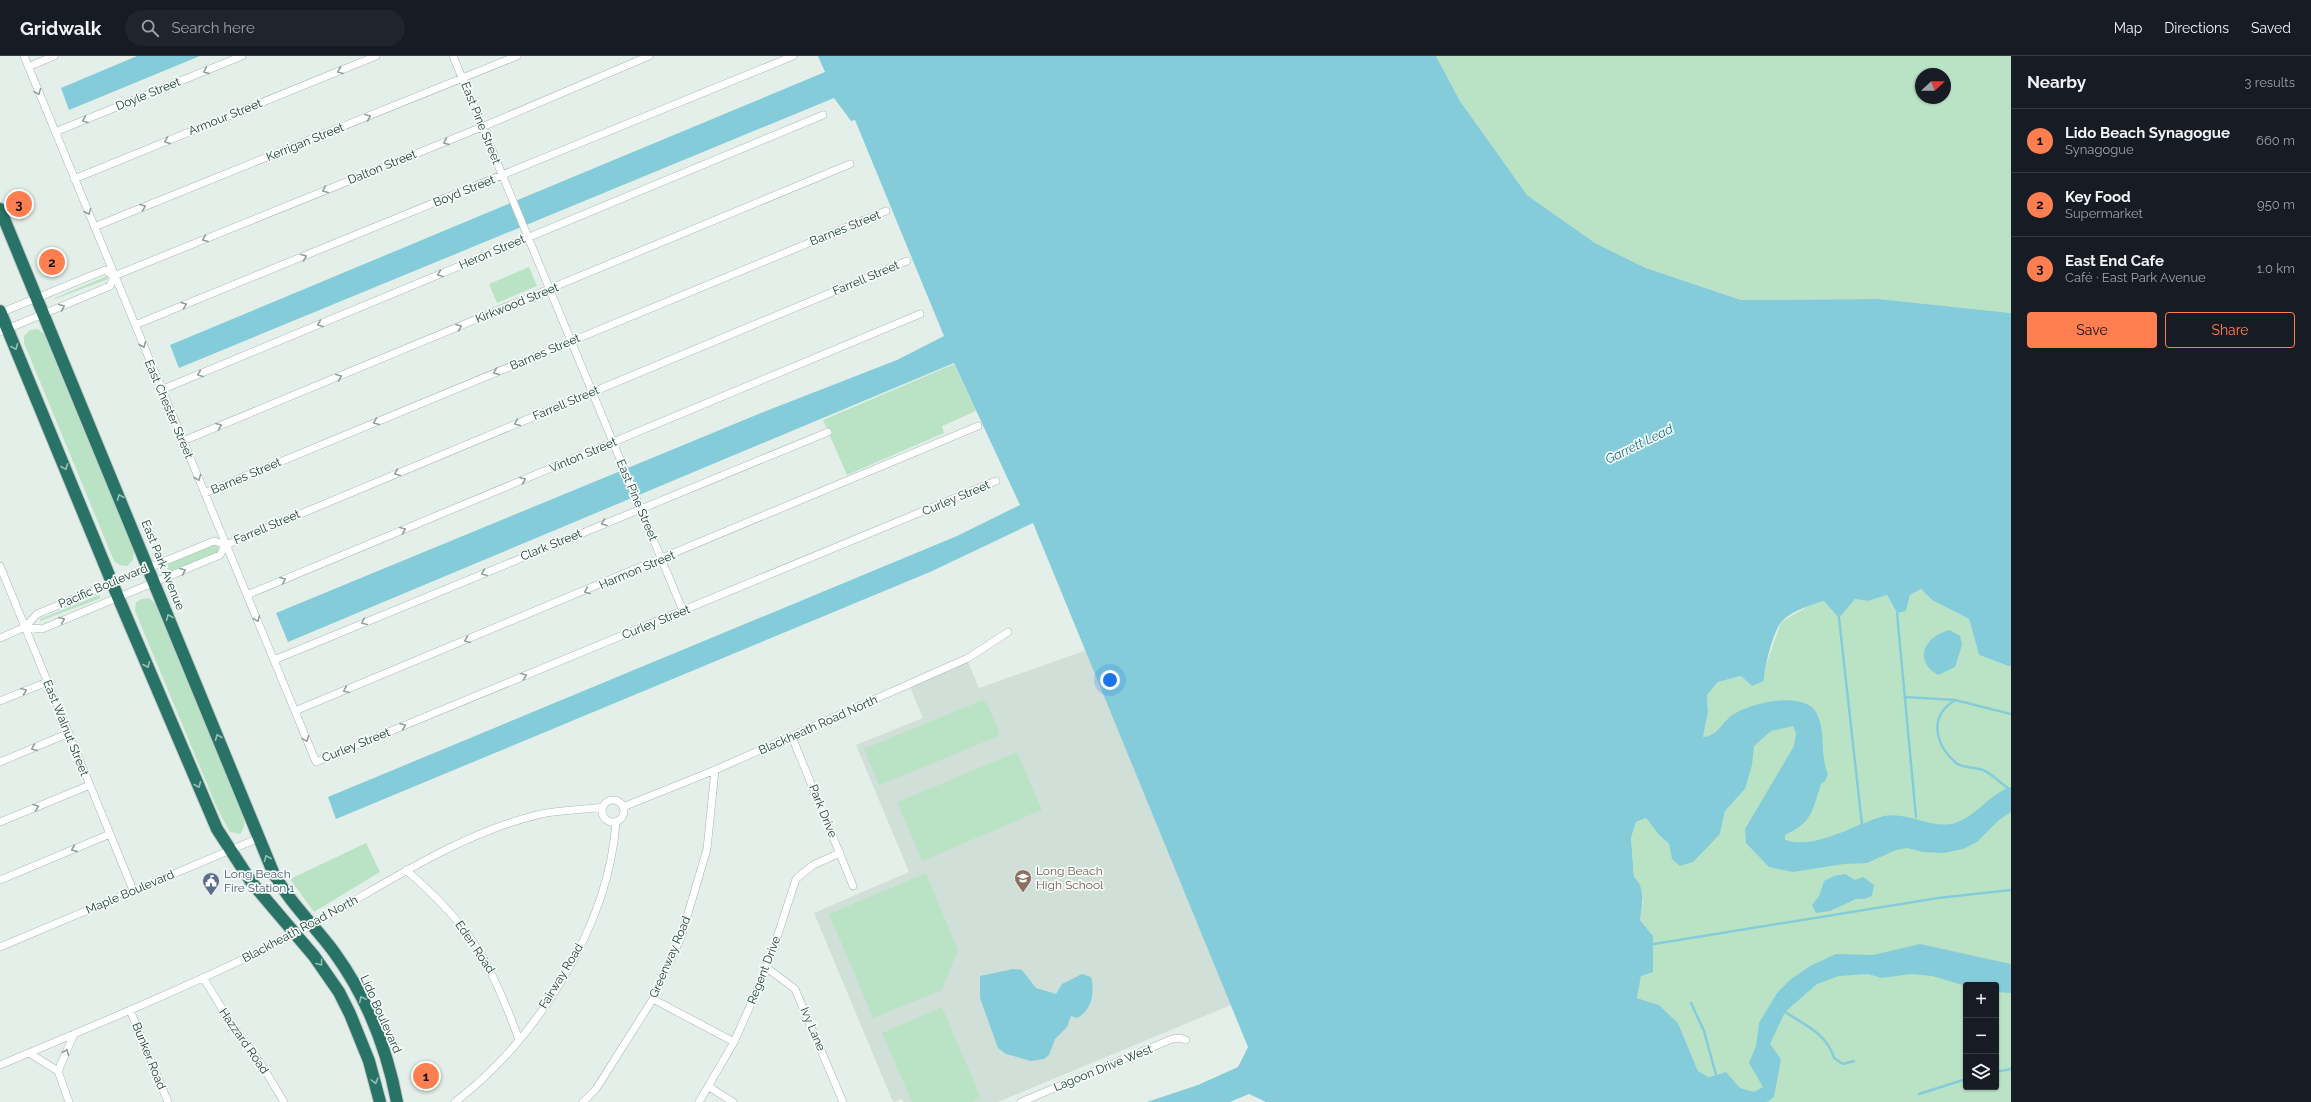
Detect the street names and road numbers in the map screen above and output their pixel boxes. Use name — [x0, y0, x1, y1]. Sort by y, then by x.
street label: Doyle Street — [114, 75, 182, 113]
street label: East Pine Street — [458, 80, 504, 166]
street label: Armour Street — [186, 96, 264, 138]
street label: Kerrigan Street — [264, 120, 346, 164]
street label: Dalton Street — [346, 147, 418, 187]
street label: Boyd Street — [431, 172, 497, 210]
street label: Barnes Street — [808, 207, 882, 249]
street label: Heron Street — [457, 232, 527, 272]
street label: Farrell Street — [831, 258, 901, 298]
street label: Kirkwood Street — [473, 280, 561, 326]
street label: Barnes Street — [508, 331, 582, 373]
street label: East Chester Street — [142, 357, 196, 461]
street label: Farrell Street — [531, 383, 601, 423]
street label: Vinton Street — [547, 434, 619, 476]
street label: Barnes Street — [209, 455, 283, 497]
street label: East Pine Street — [614, 457, 660, 543]
street label: Curley Street — [920, 477, 992, 519]
street label: Farrell Street — [232, 507, 302, 547]
street label: East Park Avenue — [139, 518, 187, 612]
street label: Clark Street — [518, 526, 584, 564]
street label: Harmon Street — [597, 548, 677, 592]
street label: Pacific Boulevard — [56, 561, 150, 611]
street label: Curley Street — [620, 602, 692, 642]
street label: East Walnut Street — [40, 678, 92, 778]
street label: Blackheath Road North — [756, 692, 880, 758]
street label: Curley Street — [320, 725, 392, 765]
street label: Park Drive — [806, 782, 840, 840]
street label: Maple Boulevard — [84, 867, 176, 917]
street label: Blackheath Road North — [240, 893, 360, 965]
street label: Greenway Road — [646, 914, 694, 1000]
street label: Eden Road — [452, 918, 498, 976]
street label: Regent Drive — [745, 934, 783, 1006]
street label: Fairway Road — [536, 941, 586, 1011]
street label: Lido Boulevard — [358, 973, 404, 1055]
street label: Hazzard Road — [216, 1005, 272, 1077]
street label: Ivy Lane — [798, 1005, 828, 1053]
street label: Bunker Road — [129, 1020, 169, 1092]
street label: Lagoon Drive West — [1052, 1042, 1154, 1094]

